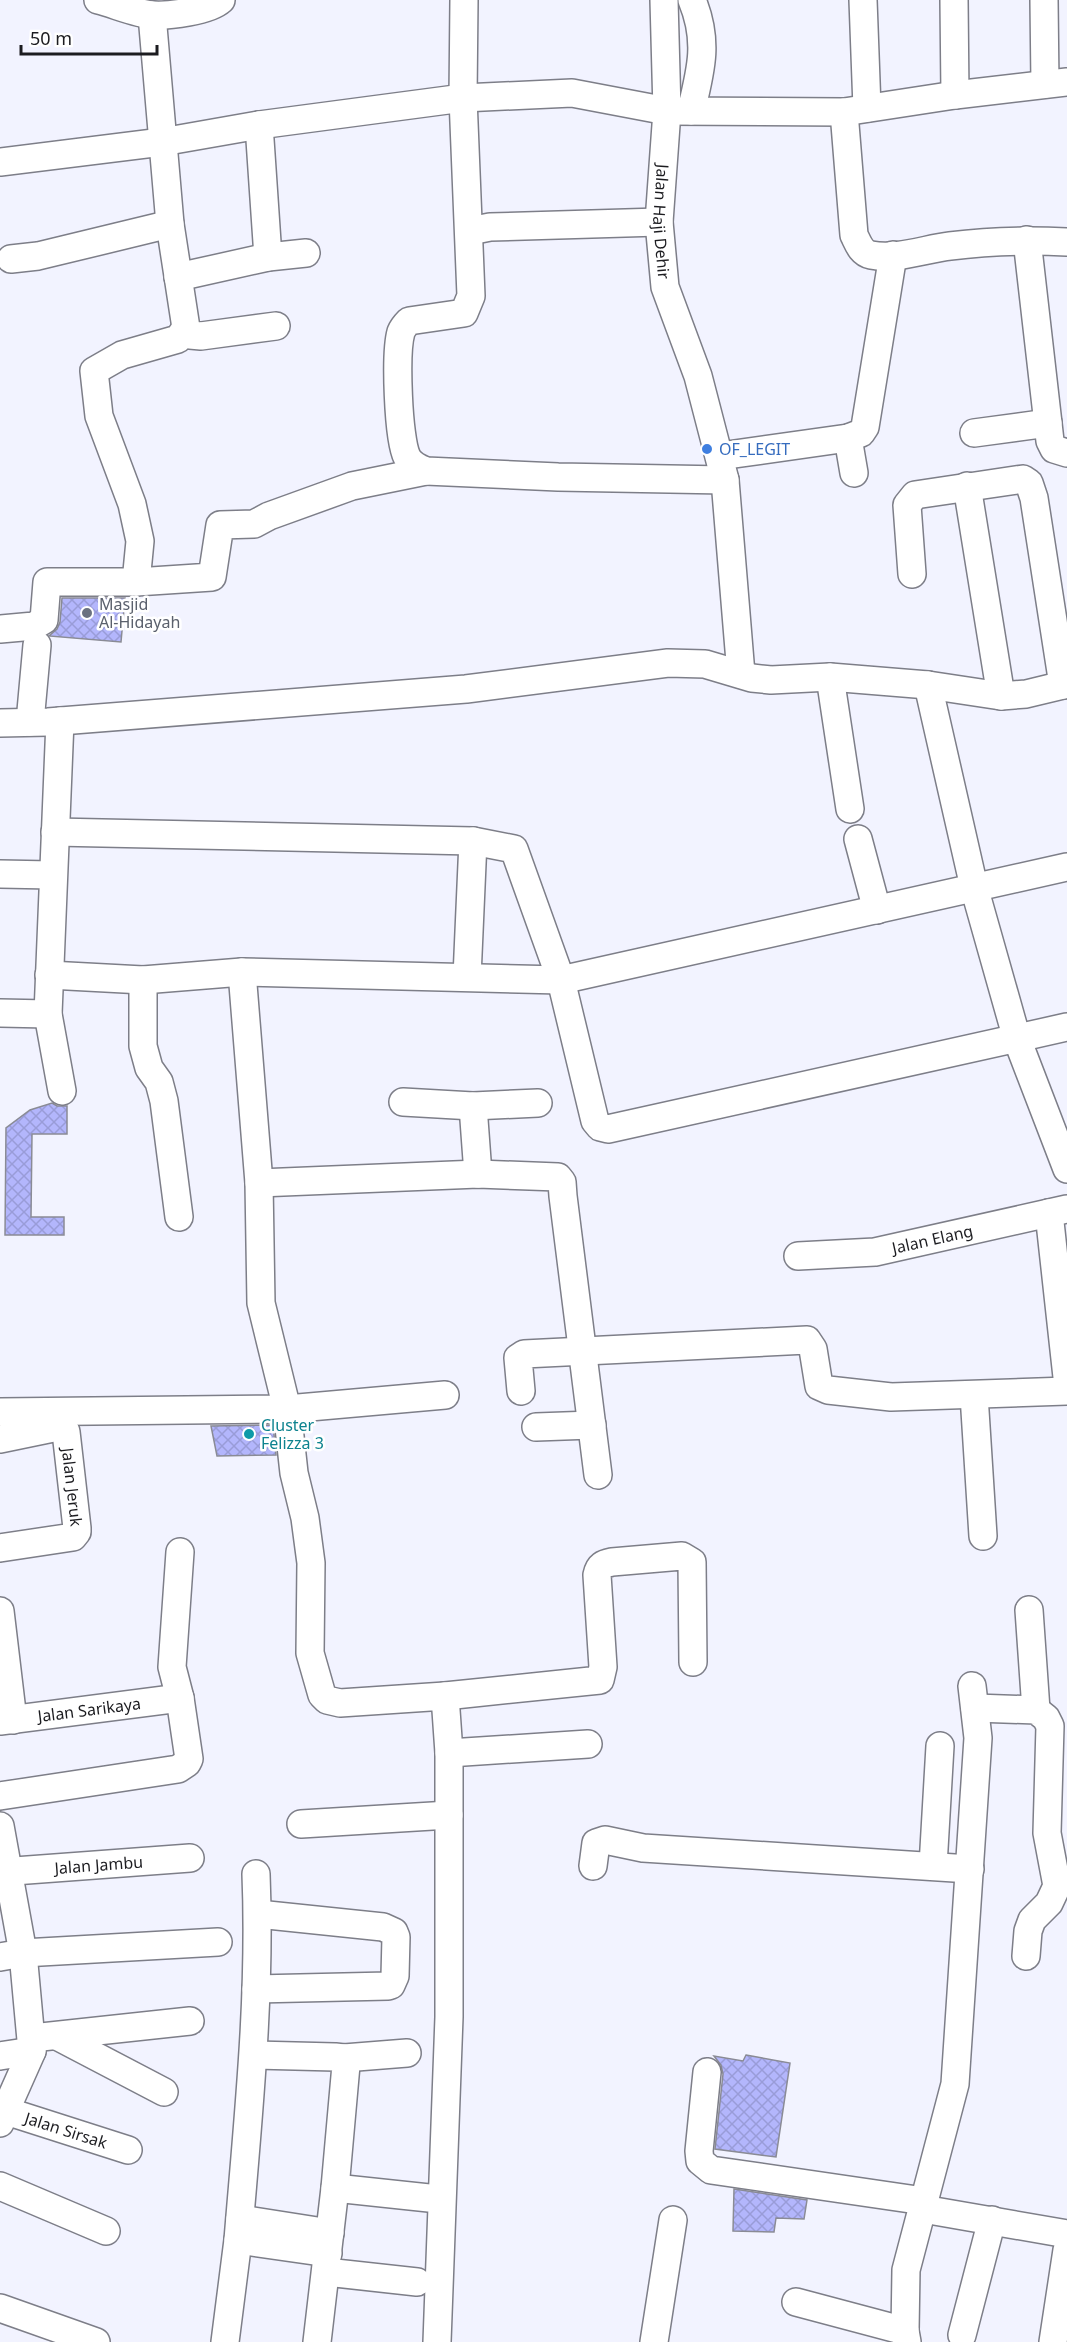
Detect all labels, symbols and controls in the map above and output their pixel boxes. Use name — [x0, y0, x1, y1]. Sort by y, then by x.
scale bar — [21, 18, 158, 56]
text: 50 m — [30, 26, 72, 50]
street label: Jalan Haji Dehir — [648, 161, 675, 280]
place label: OF_LEGIT — [719, 438, 790, 460]
marker: OF_LEGIT — [700, 442, 714, 456]
place label: Masjid Al-Hidayah — [99, 593, 180, 633]
marker: Masjid Al-Hidayah — [80, 606, 94, 620]
street label: Jalan Elang — [888, 1219, 975, 1259]
place label: Cluster Felizza 3 — [261, 1414, 324, 1454]
marker: Cluster Felizza 3 — [242, 1427, 256, 1441]
street label: Jalan Jeruk — [57, 1444, 88, 1528]
street label: Jalan Sarikaya — [34, 1692, 142, 1727]
street label: Jalan Jambu — [52, 1850, 144, 1879]
street label: Jalan Sirsak — [20, 2106, 110, 2154]

